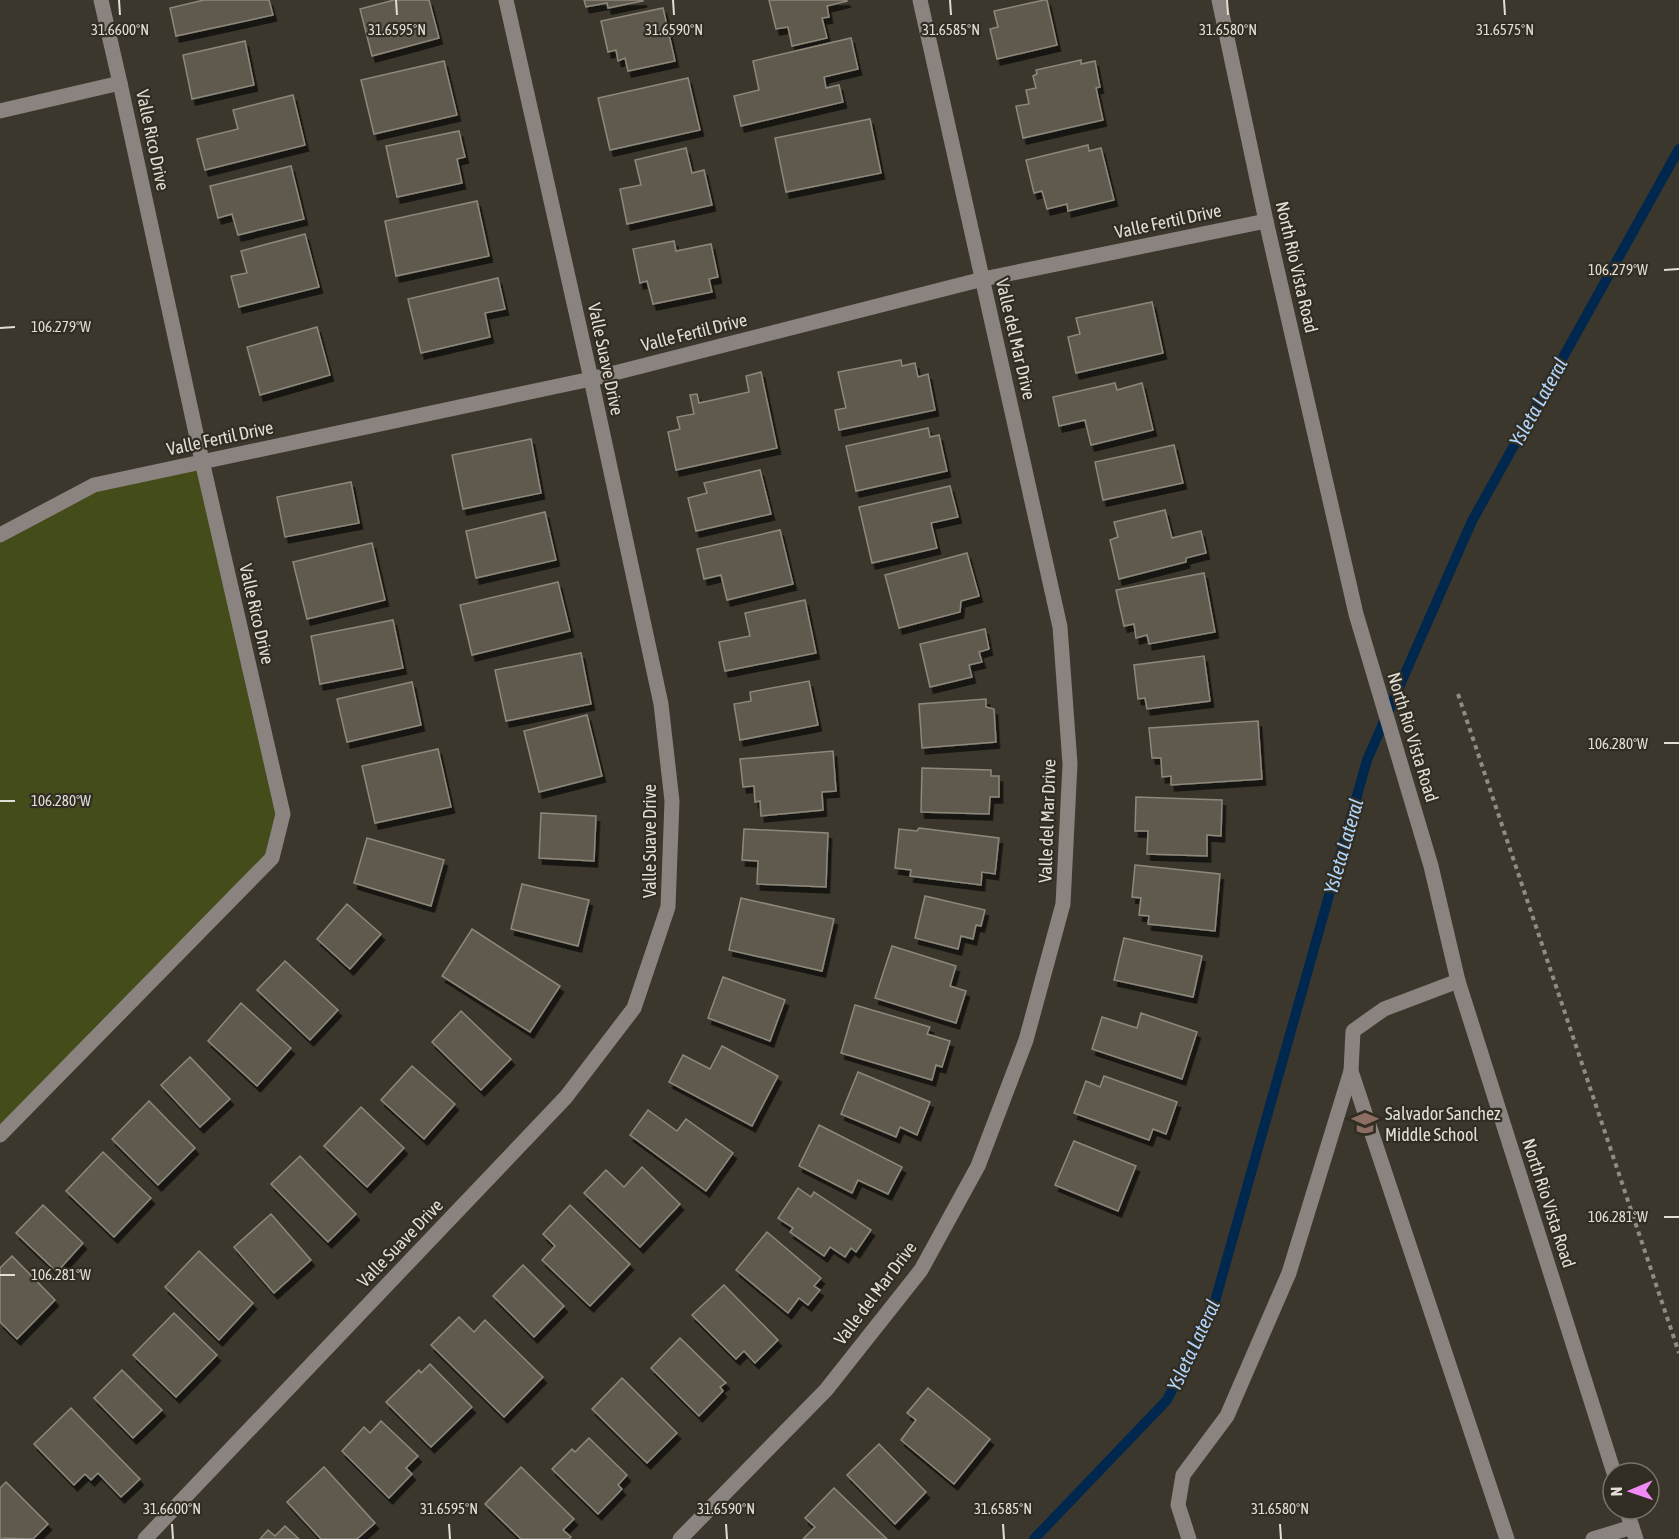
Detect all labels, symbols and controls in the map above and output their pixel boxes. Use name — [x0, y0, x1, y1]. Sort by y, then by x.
text: 31.6600°N — [91, 21, 149, 38]
text: 31.6595°N — [368, 21, 426, 38]
text: 31.6590°N — [645, 21, 703, 38]
text: 31.6585°N — [922, 21, 980, 38]
text: 31.6580°N — [1199, 21, 1257, 38]
text: 31.6575°N — [1476, 21, 1534, 38]
street label: Valle Rico Drive — [132, 88, 174, 192]
street label: Valle Fertil Drive — [1113, 199, 1223, 243]
street label: North Rio Vista Road — [1272, 199, 1322, 335]
text: 106.279°W — [1588, 261, 1648, 278]
street label: Valle del Mar Drive — [992, 276, 1040, 402]
street label: Valle Suave Drive — [584, 301, 628, 417]
street label: Valle Fertil Drive — [639, 309, 749, 355]
text: 106.279°W — [31, 318, 91, 335]
water label: Ysleta Lateral — [1504, 353, 1572, 451]
street label: Valle Fertil Drive — [165, 416, 275, 460]
street label: Valle Rico Drive — [235, 562, 279, 666]
street label: North Rio Vista Road — [1383, 670, 1443, 804]
text: 106.280°W — [1588, 735, 1648, 752]
street label: Valle del Mar Drive — [1034, 759, 1060, 883]
street label: Valle Suave Drive — [639, 784, 660, 898]
text: 106.280°W — [31, 792, 91, 809]
water label: Ysleta Lateral — [1318, 796, 1368, 896]
place label: Salvador Sanchez Middle School — [1385, 1103, 1501, 1145]
school or university icon: Salvador Sanchez Middle School — [1350, 1108, 1380, 1138]
street label: North Rio Vista Road — [1518, 1136, 1580, 1270]
street label: Valle Suave Drive — [353, 1195, 447, 1291]
text: 106.281°W — [1588, 1208, 1648, 1225]
street label: Valle del Mar Drive — [829, 1237, 921, 1349]
text: 106.281°W — [31, 1266, 91, 1283]
water label: Ysleta Lateral — [1162, 1296, 1224, 1394]
north arrow — [1601, 1461, 1661, 1521]
text: N — [1607, 1486, 1625, 1497]
text: 31.6600°N — [143, 1500, 201, 1517]
text: 31.6595°N — [420, 1500, 478, 1517]
text: 31.6590°N — [697, 1500, 755, 1517]
text: 31.6585°N — [974, 1500, 1032, 1517]
text: 31.6580°N — [1251, 1500, 1309, 1517]

